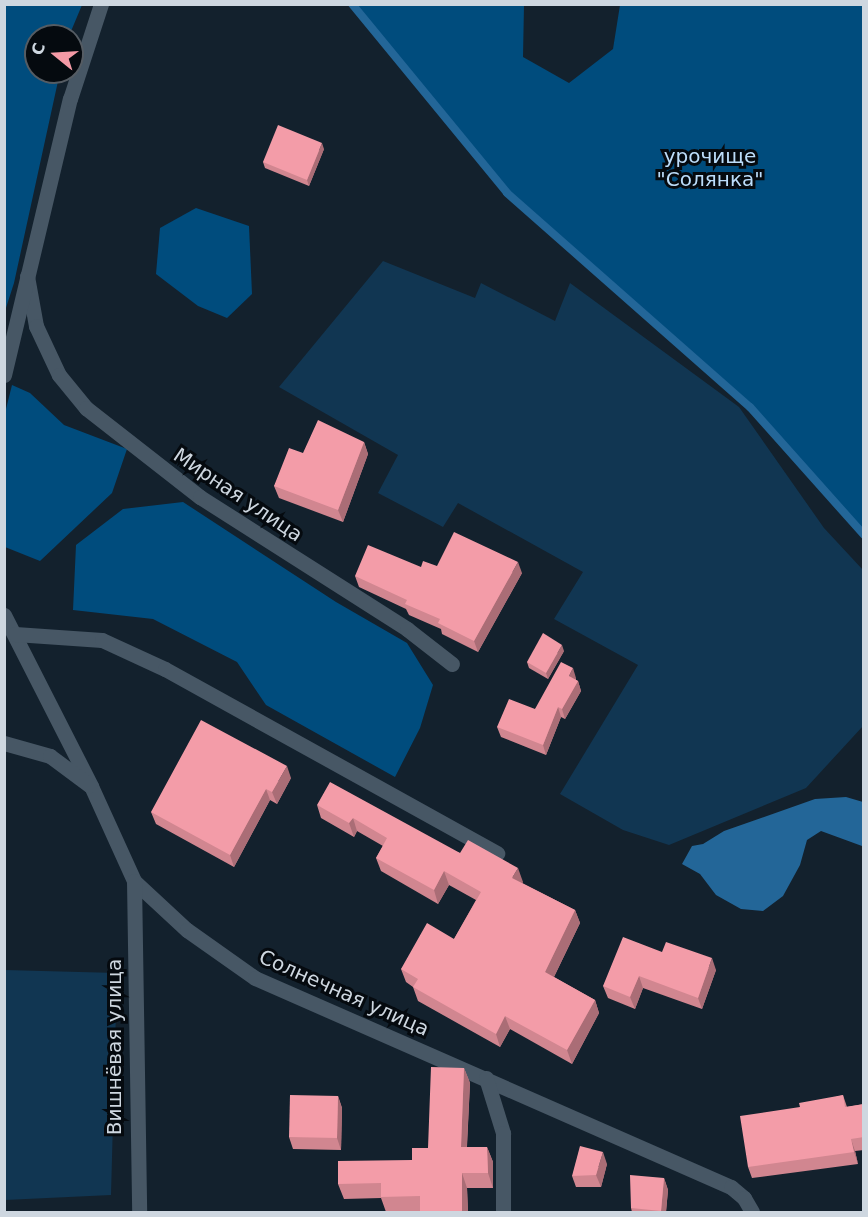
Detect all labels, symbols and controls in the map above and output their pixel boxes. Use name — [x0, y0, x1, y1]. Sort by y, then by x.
north arrow — [24, 24, 84, 84]
text: С — [27, 40, 49, 57]
park label: урочище "Солянка" — [657, 144, 763, 191]
street label: Мирная улица — [169, 443, 307, 547]
street label: Солнечная улица — [255, 945, 433, 1041]
street label: Вишнёвая улица — [102, 959, 126, 1135]

